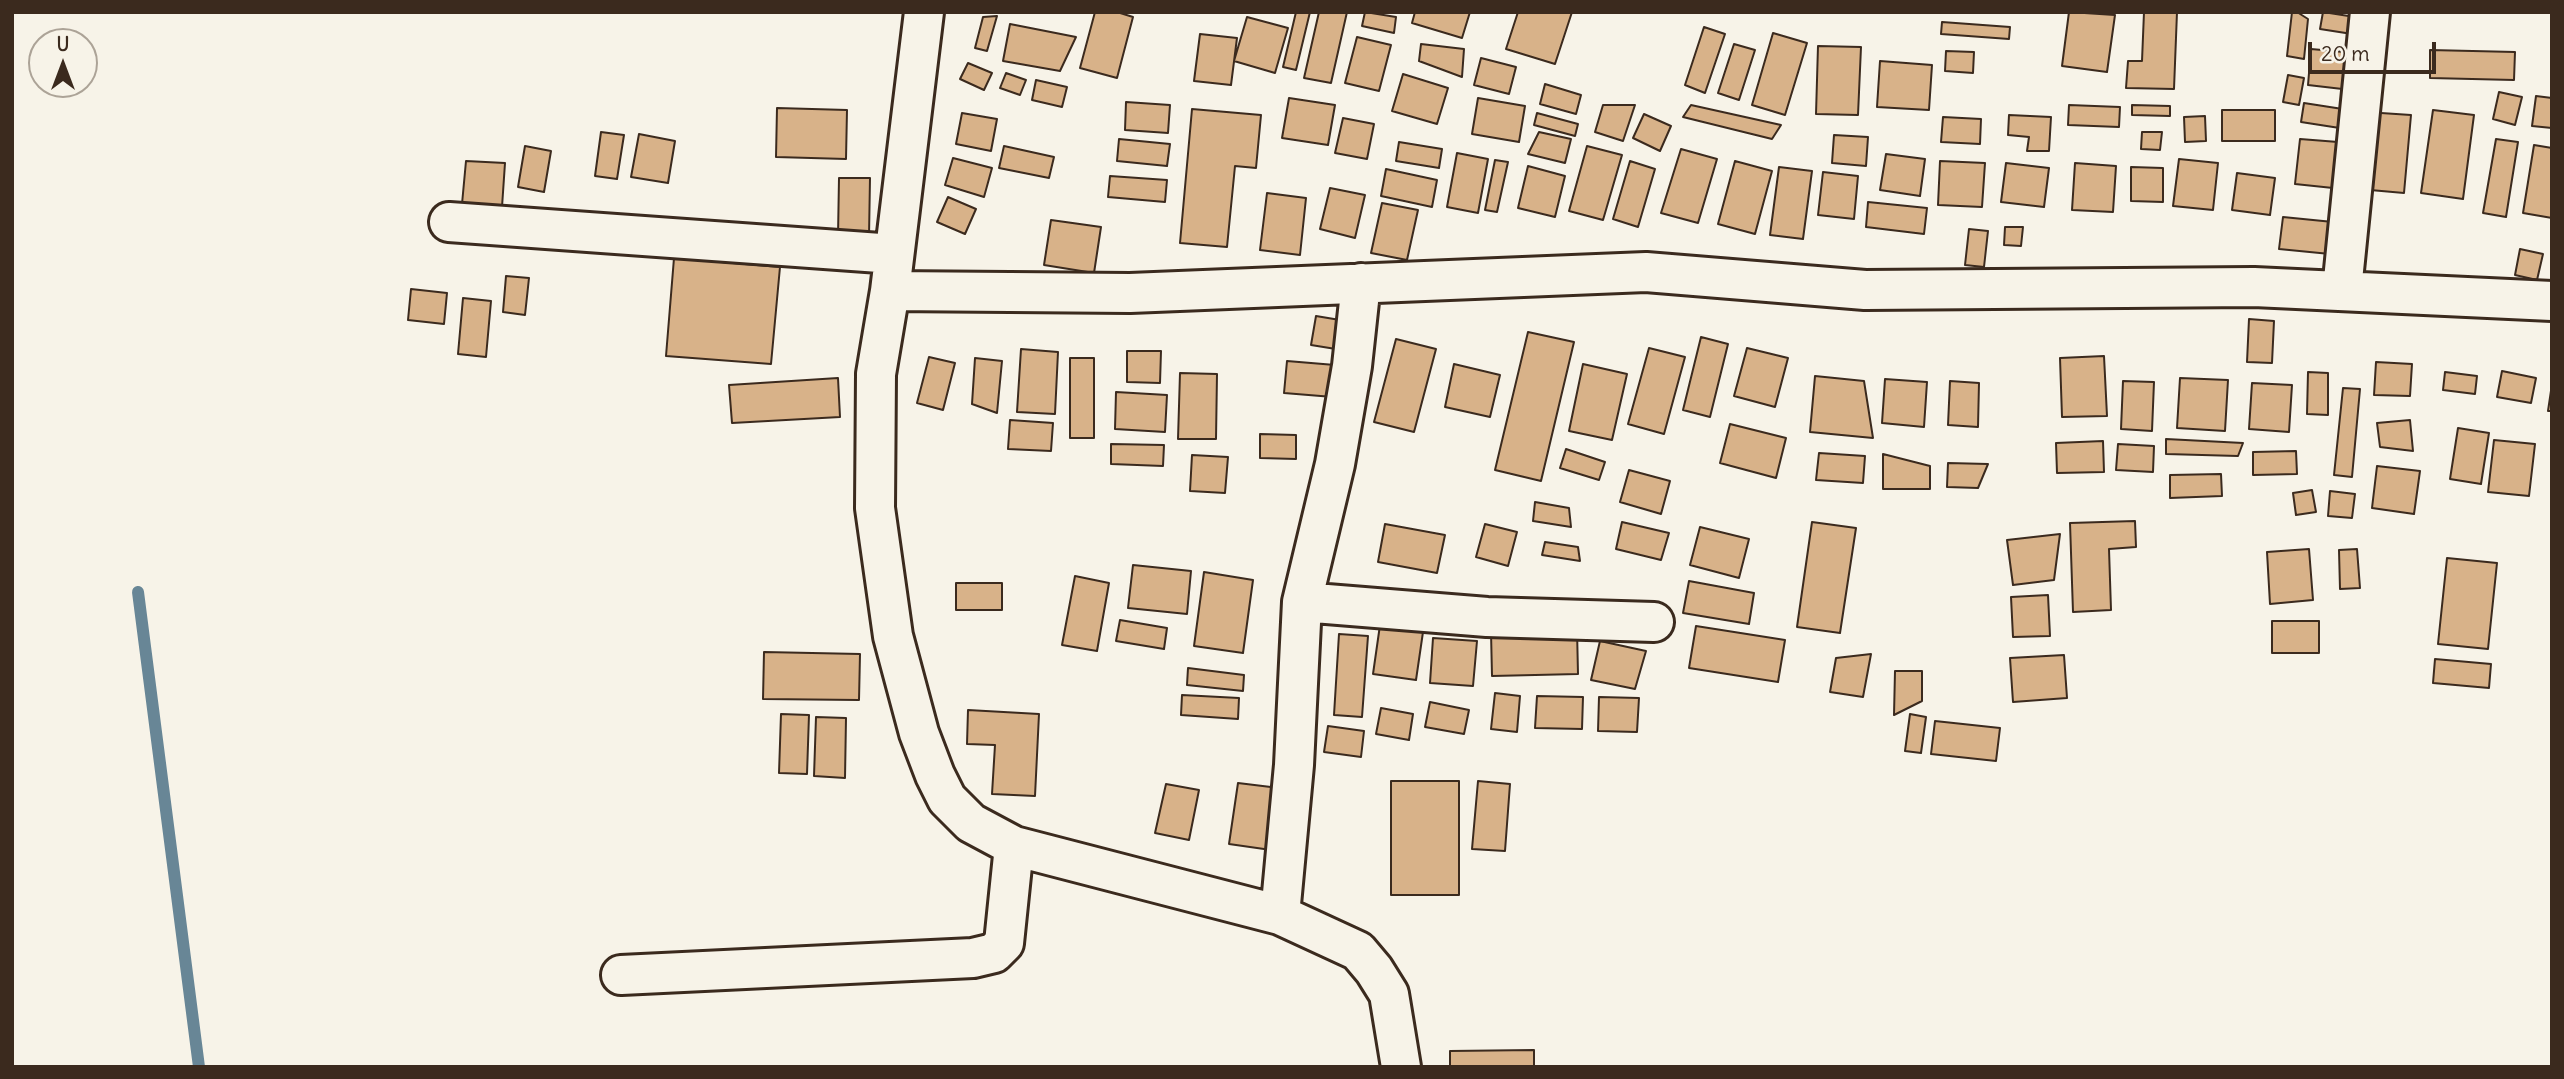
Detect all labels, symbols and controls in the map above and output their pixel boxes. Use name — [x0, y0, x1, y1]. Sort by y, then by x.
north arrow — [28, 28, 98, 98]
scale bar — [2312, 28, 2440, 72]
text: U — [57, 32, 69, 56]
text: 20 m — [2321, 40, 2370, 67]

